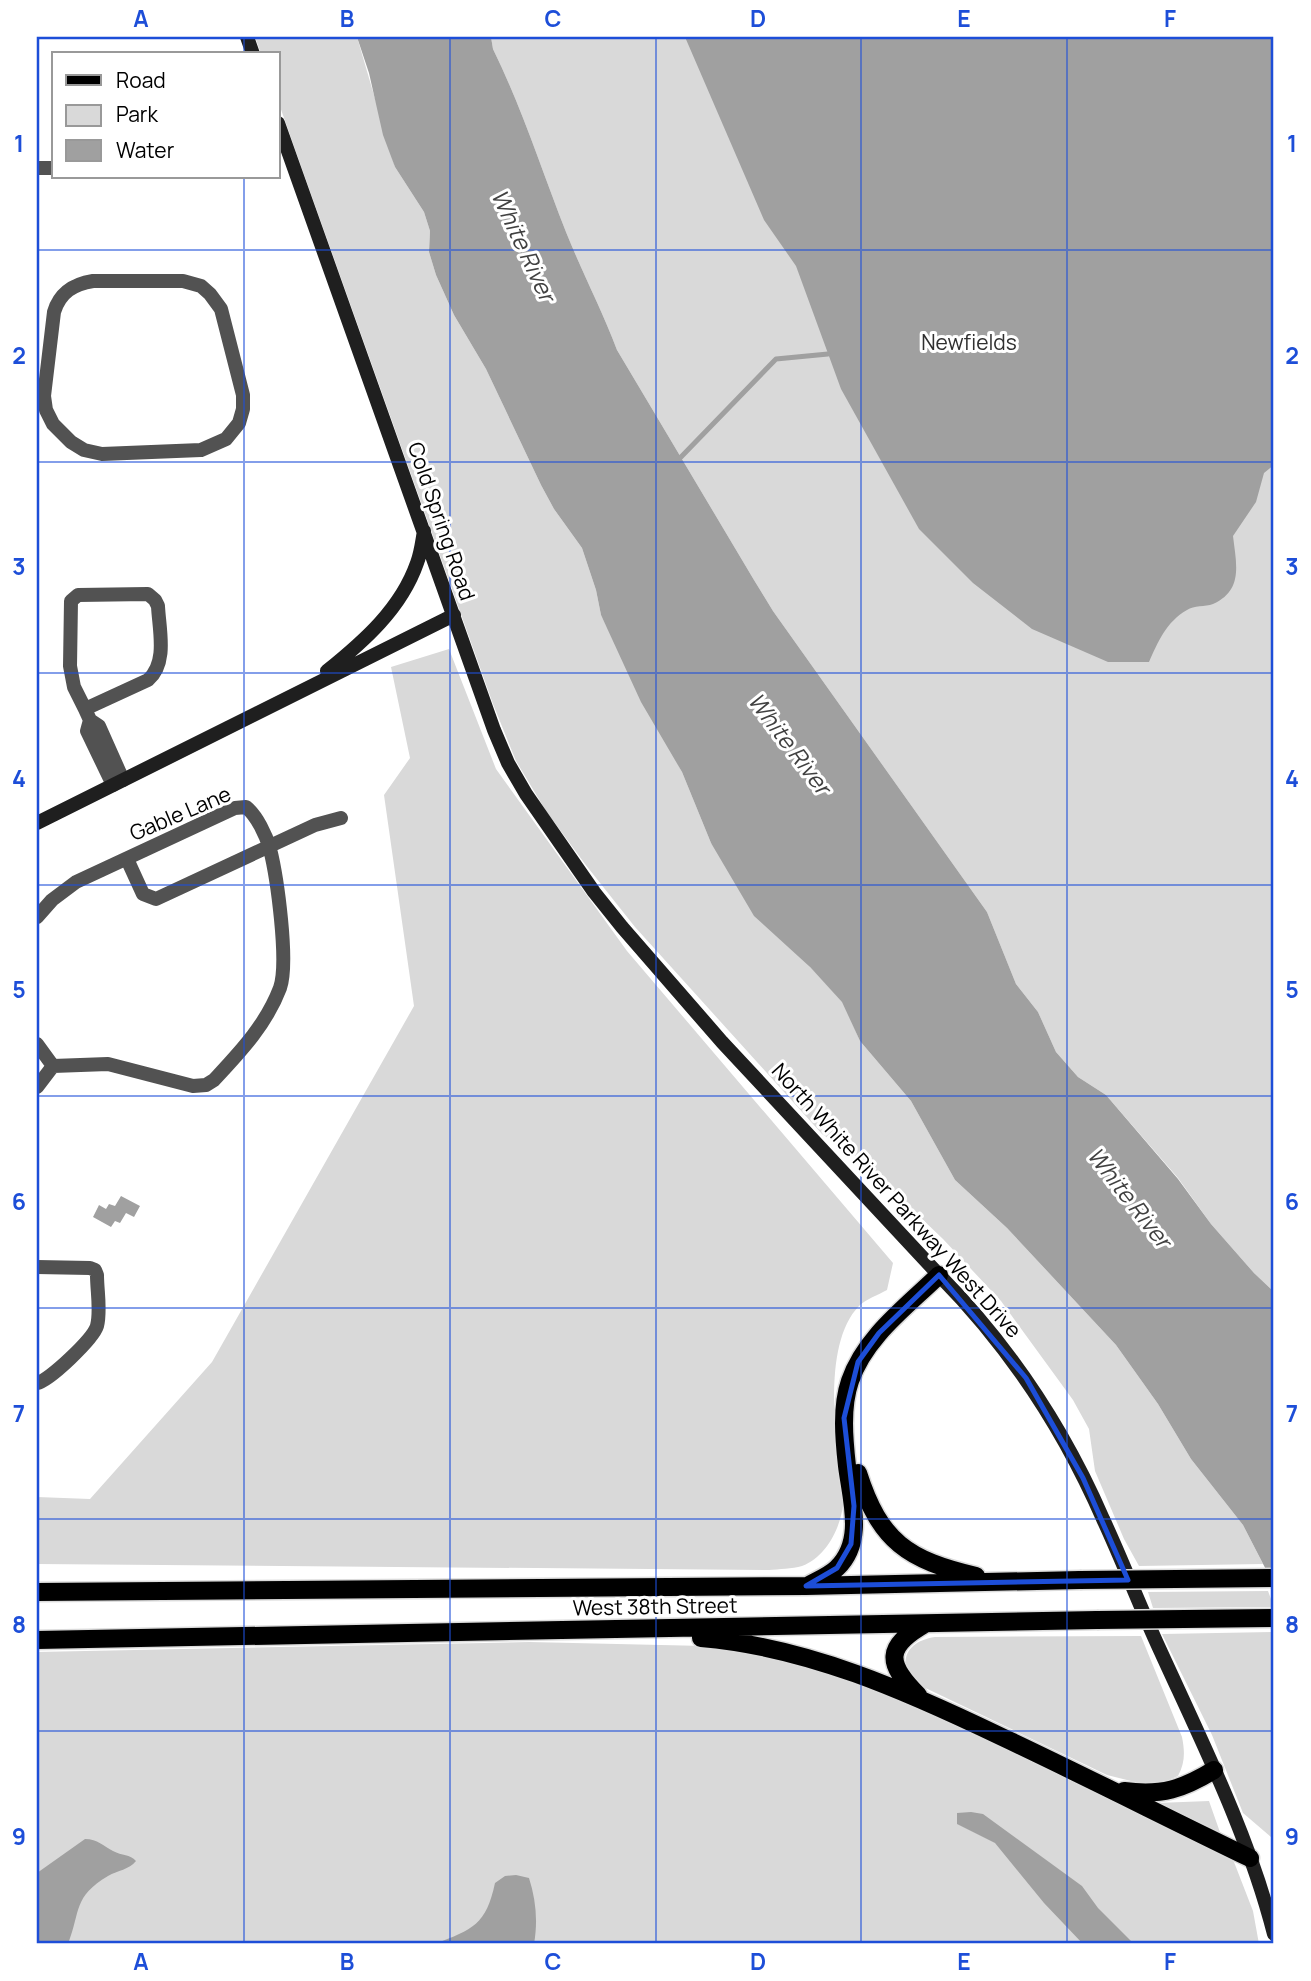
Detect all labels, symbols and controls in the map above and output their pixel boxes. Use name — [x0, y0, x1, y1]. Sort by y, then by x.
text: A — [133, 2, 149, 34]
text: B — [340, 2, 354, 34]
text: C — [545, 2, 562, 34]
text: D — [750, 2, 766, 34]
text: E — [957, 2, 971, 34]
text: F — [1164, 2, 1176, 34]
legend — [52, 52, 280, 178]
text: Road — [116, 66, 166, 94]
text: Park — [116, 100, 158, 128]
text: 1 — [14, 127, 24, 159]
text: 1 — [1287, 127, 1297, 159]
text: Water — [116, 136, 175, 164]
water label: White River — [484, 184, 565, 309]
park label: Newfields — [921, 328, 1017, 356]
text: 2 — [12, 339, 26, 371]
text: 2 — [1285, 339, 1299, 371]
street label: Cold Spring Road — [402, 438, 482, 604]
text: 3 — [12, 550, 26, 582]
text: 3 — [1285, 550, 1299, 582]
water label: White River — [741, 685, 841, 803]
text: 4 — [12, 762, 26, 794]
text: 4 — [1285, 762, 1299, 794]
street label: Gable Lane — [125, 779, 235, 847]
text: 5 — [12, 973, 26, 1005]
text: 5 — [1285, 973, 1299, 1005]
street label: North White River Parkway West Drive — [766, 1057, 1028, 1343]
water label: White River — [1080, 1140, 1181, 1256]
text: 6 — [12, 1185, 26, 1217]
text: 6 — [1285, 1185, 1299, 1217]
text: 7 — [13, 1397, 25, 1429]
text: 7 — [1286, 1397, 1298, 1429]
street label: West 38th Street — [572, 1591, 738, 1621]
text: 8 — [12, 1608, 26, 1640]
text: 8 — [1285, 1608, 1299, 1640]
text: 9 — [12, 1820, 26, 1852]
text: 9 — [1285, 1820, 1299, 1852]
text: A — [133, 1945, 149, 1977]
text: B — [340, 1945, 354, 1977]
text: C — [545, 1945, 562, 1977]
text: D — [750, 1945, 766, 1977]
text: E — [957, 1945, 971, 1977]
text: F — [1164, 1945, 1176, 1977]

